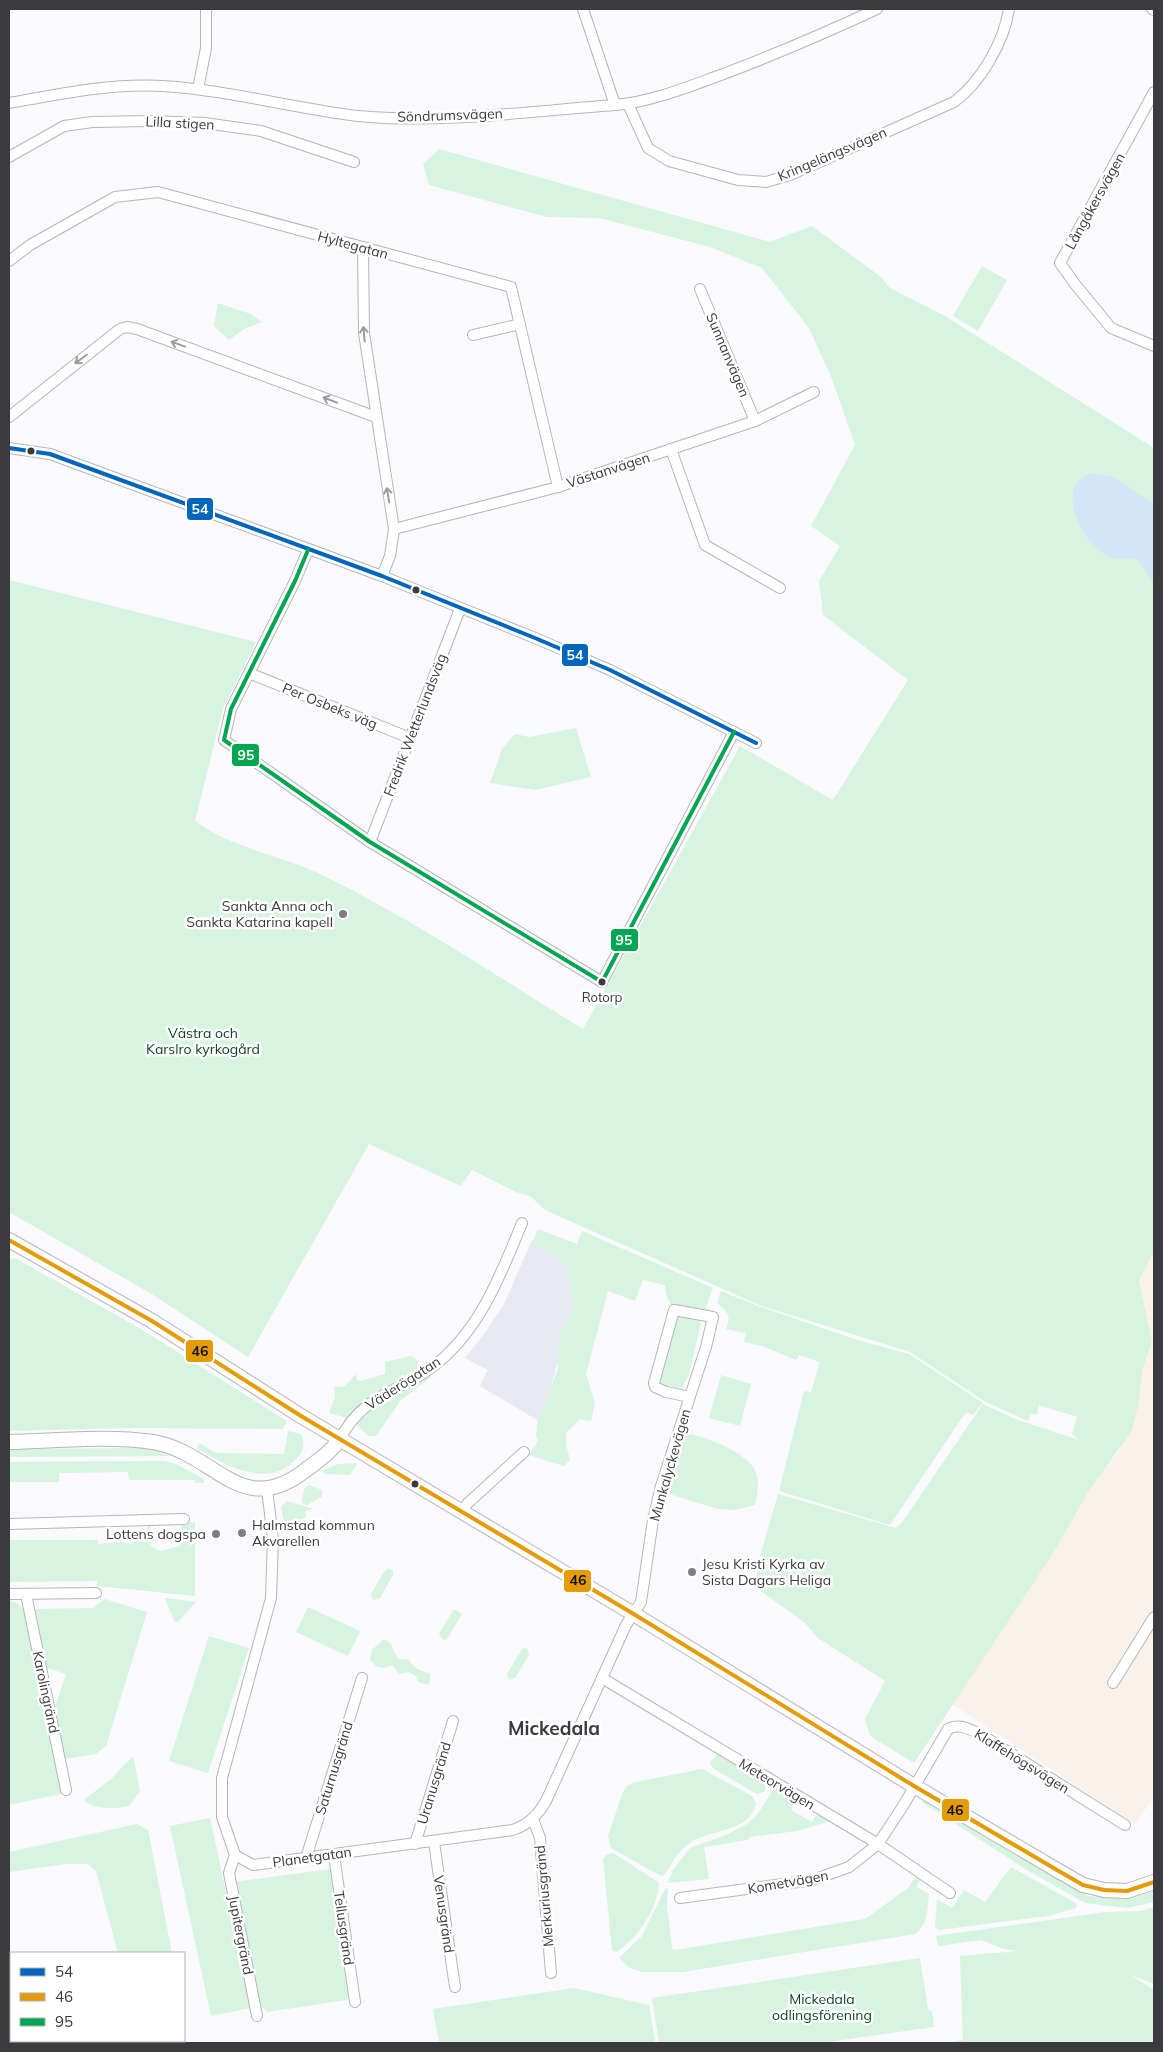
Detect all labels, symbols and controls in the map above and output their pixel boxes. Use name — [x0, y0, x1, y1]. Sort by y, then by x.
street label: Söndrumsvägen — [397, 104, 503, 126]
street label: Lilla stigen — [145, 112, 215, 134]
street label: Kringelängsvägen — [775, 123, 889, 185]
street label: Långåkersvägen — [1061, 150, 1129, 252]
street label: Hyltegatan — [316, 227, 390, 263]
street label: Sunnanvägen — [702, 310, 754, 400]
one-way arrow — [360, 326, 369, 342]
one-way arrow — [171, 339, 186, 348]
one-way arrow — [75, 353, 88, 364]
one-way arrow — [323, 395, 338, 404]
unlabelled marker — [26, 446, 36, 456]
street label: Västanvägen — [564, 448, 652, 492]
one-way arrow — [383, 487, 393, 503]
line badge: 54 — [186, 497, 214, 521]
text: 54 — [192, 500, 209, 518]
unlabelled marker — [411, 585, 421, 595]
line badge: 54 — [561, 643, 589, 667]
text: 54 — [567, 646, 584, 664]
street label: Fredrik Wetterlundsväg — [379, 651, 451, 799]
street label: Per Osbeks väg — [280, 679, 380, 733]
line badge: 95 — [231, 743, 260, 767]
text: 95 — [238, 746, 254, 764]
place label: Sankta Anna och Sankta Katarina kapell — [186, 897, 333, 931]
marker: Sankta Anna och Sankta Katarina kapell — [337, 908, 349, 920]
line badge: 95 — [610, 928, 639, 952]
text: 95 — [616, 931, 632, 949]
marker: Rotorp — [597, 977, 607, 987]
place label: Rotorp — [582, 989, 623, 1005]
park label: Västra och Karslro kyrkogård — [146, 1024, 260, 1058]
line badge: 46 — [185, 1339, 214, 1363]
text: 46 — [192, 1342, 208, 1360]
street label: Väderögatan — [362, 1352, 444, 1414]
street label: Munkalyckevägen — [645, 1407, 695, 1523]
unlabelled marker — [410, 1479, 420, 1489]
place label: Halmstad kommun Akvarellen — [252, 1516, 375, 1550]
place label: Lottens dogspa — [106, 1525, 206, 1543]
marker: Halmstad kommun Akvarellen — [236, 1527, 248, 1539]
marker: Lottens dogspa — [210, 1528, 222, 1540]
place label: Jesu Kristi Kyrka av Sista Dagars Heliga — [702, 1555, 831, 1589]
marker: Jesu Kristi Kyrka av Sista Dagars Heliga — [686, 1566, 698, 1578]
line badge: 46 — [563, 1569, 592, 1593]
text: 46 — [570, 1571, 586, 1589]
street label: Karolingränd — [28, 1649, 64, 1735]
district label: Mickedala — [508, 1716, 600, 1740]
street label: Saturnusgränd — [311, 1719, 357, 1817]
street label: Klaffehögsvägen — [971, 1725, 1073, 1797]
street label: Uranusgränd — [413, 1740, 455, 1826]
street label: Meteorvägen — [736, 1754, 818, 1814]
line badge: 46 — [941, 1798, 970, 1822]
text: 46 — [947, 1801, 963, 1819]
street label: Planetgatan — [271, 1843, 353, 1871]
street label: Merkuriusgränd — [531, 1844, 557, 1948]
street label: Kometvägen — [746, 1866, 830, 1898]
street label: Venusgränd — [430, 1874, 458, 1954]
street label: Tellusgränd — [330, 1890, 358, 1966]
street label: Jupitergränd — [224, 1894, 258, 1976]
legend — [10, 1952, 185, 2042]
text: 54 — [55, 1962, 73, 1981]
text: 46 — [55, 1987, 73, 2006]
park label: Mickedala odlingsförening — [772, 1990, 872, 2024]
text: 95 — [55, 2012, 73, 2031]

